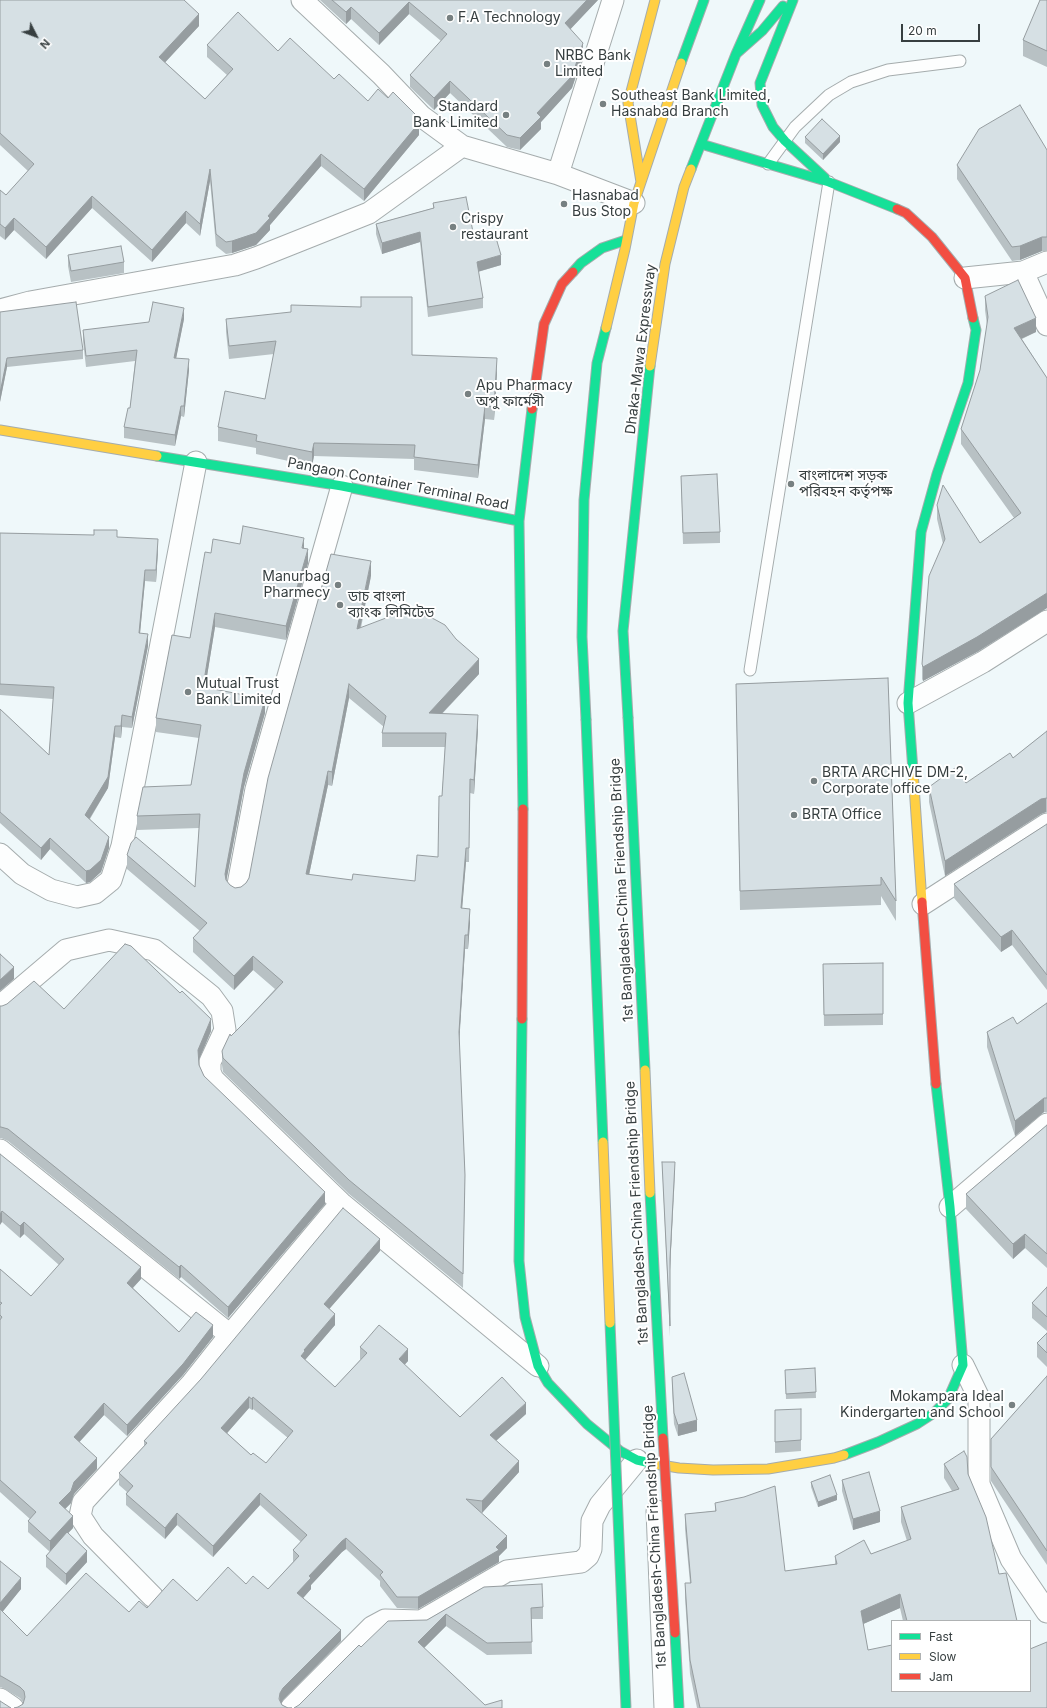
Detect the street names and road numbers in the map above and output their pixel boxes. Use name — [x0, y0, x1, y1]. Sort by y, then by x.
street label: Dhaka-Mawa Expressway — [622, 263, 660, 435]
street label: Pangaon Container Terminal Road — [286, 454, 510, 514]
street label: 1st Bangladesh-China Friendship Bridge — [607, 758, 637, 1022]
street label: 1st Bangladesh-China Friendship Bridge — [622, 1081, 652, 1345]
street label: 1st Bangladesh-China Friendship Bridge — [640, 1405, 670, 1669]

